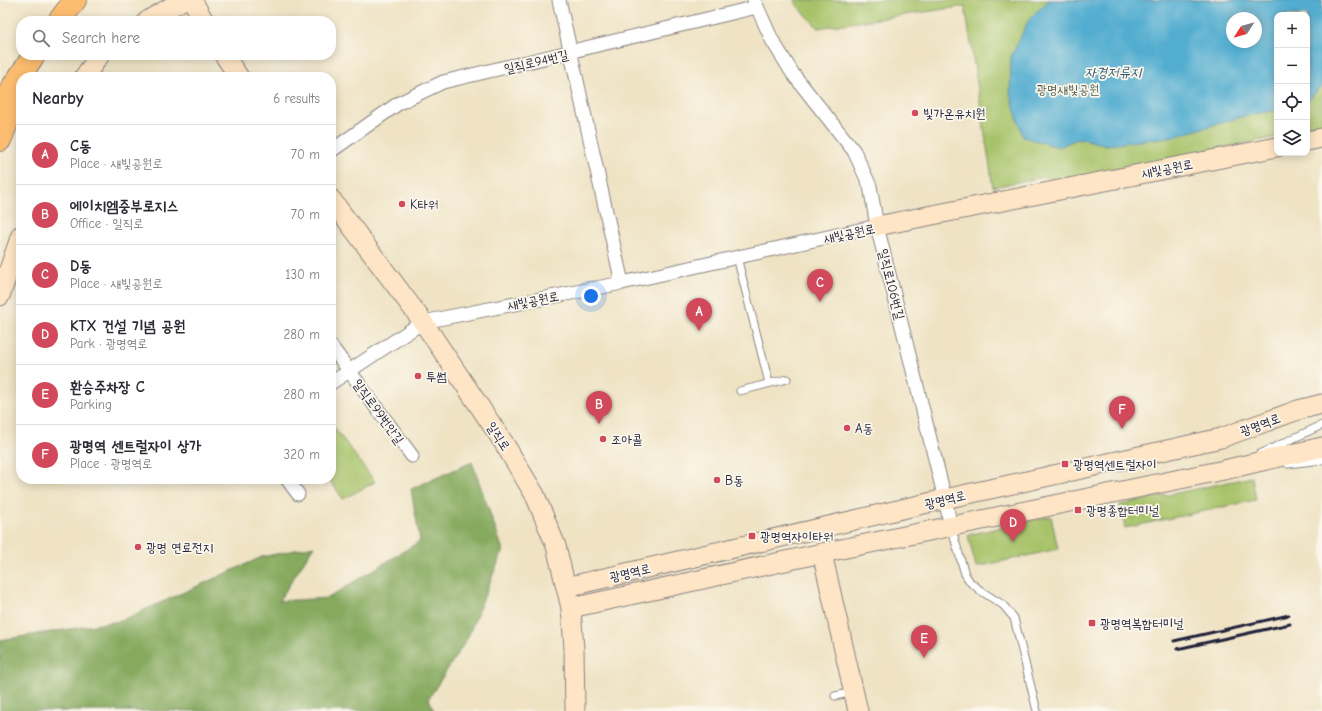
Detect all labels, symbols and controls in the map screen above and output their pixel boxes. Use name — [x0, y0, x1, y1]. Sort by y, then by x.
north arrow — [1226, 12, 1262, 48]
map controls — [1274, 12, 1310, 156]
button: + — [1274, 12, 1310, 48]
search box — [16, 16, 336, 60]
icon: search — [30, 27, 52, 49]
text: Search here — [62, 29, 140, 47]
street label: 일직로94번길 — [503, 47, 570, 76]
button: − — [1274, 48, 1310, 84]
water label: 자경저류지 — [1085, 64, 1143, 81]
park label: 광명새빛공원 — [1037, 82, 1099, 97]
button: locate — [1274, 84, 1310, 120]
text: Nearby — [32, 89, 83, 108]
text: 6 results — [273, 91, 320, 106]
place label: 빛가온유치원 — [923, 106, 986, 121]
marker: 빛가온유치원 — [910, 108, 920, 118]
button: layers — [1274, 120, 1310, 156]
text: C동 — [70, 137, 91, 155]
text: A — [41, 147, 49, 162]
text: 70 m — [291, 147, 320, 162]
text: Place · 새빛공원로 — [70, 156, 163, 171]
street label: 새빛공원로 — [1140, 156, 1194, 181]
text: 에이치엠중부로지스 — [70, 197, 179, 215]
place label: K타워 — [410, 197, 438, 212]
marker: K타워 — [397, 199, 407, 209]
text: B — [41, 207, 49, 222]
text: 70 m — [291, 207, 320, 222]
text: Office · 일직로 — [70, 216, 144, 231]
street label: 새빛공원로 — [822, 221, 876, 246]
street label: 일직로106번길 — [875, 247, 908, 321]
text: D동 — [70, 257, 91, 275]
text: C — [41, 267, 49, 282]
text: 130 m — [285, 267, 320, 282]
pin: C — [807, 269, 833, 302]
text: Place · 새빛공원로 — [70, 276, 163, 291]
your location — [581, 286, 601, 306]
street label: 새빛공원로 — [506, 288, 560, 313]
pin: A — [686, 298, 712, 331]
text: KTX 건설 기념 공원 — [70, 317, 185, 335]
text: D — [41, 327, 49, 342]
text: 280 m — [283, 327, 320, 342]
text: Park · 광명역로 — [70, 336, 148, 351]
place label: 투썸 — [426, 369, 447, 384]
marker: 투썸 — [413, 371, 423, 381]
street label: 일직로99번안길 — [350, 376, 407, 447]
text: 환승주차장 C — [70, 378, 145, 396]
text: E — [41, 387, 49, 402]
text: 280 m — [283, 387, 320, 402]
pin: B — [586, 391, 612, 424]
pin: F — [1109, 396, 1135, 429]
text: Parking — [70, 397, 112, 412]
street label: 광명역로 — [1238, 410, 1282, 439]
street label: 일직로 — [484, 419, 513, 454]
place label: A동 — [855, 421, 873, 436]
marker: A동 — [842, 423, 852, 433]
place label: 조아콜 — [611, 432, 642, 447]
marker: 조아콜 — [598, 434, 608, 444]
text: 광명역 센트럴자이 상가 — [70, 437, 201, 455]
text: F — [41, 447, 49, 462]
text: 320 m — [284, 447, 320, 462]
text: Place · 광명역로 — [70, 456, 152, 471]
place label: 광명역센트럴자이 — [1073, 457, 1157, 472]
marker: 광명역센트럴자이 — [1060, 459, 1070, 469]
place label: B동 — [725, 473, 744, 488]
marker: B동 — [712, 475, 722, 485]
street label: 광명역로 — [923, 487, 967, 512]
place label: 광명종합터미널 — [1086, 503, 1160, 518]
marker: 광명종합터미널 — [1073, 505, 1083, 515]
pin: D — [1000, 509, 1026, 542]
place label: 광명역자이타워 — [760, 529, 833, 544]
marker: 광명역자이타워 — [747, 531, 757, 541]
place label: 광명 연료전지 — [146, 540, 213, 555]
marker: 광명 연료전지 — [133, 542, 143, 552]
street label: 광명역로 — [608, 560, 652, 585]
place label: 광명역복합터미널 — [1100, 616, 1184, 631]
marker: 광명역복합터미널 — [1087, 618, 1097, 628]
pin: E — [911, 625, 937, 658]

